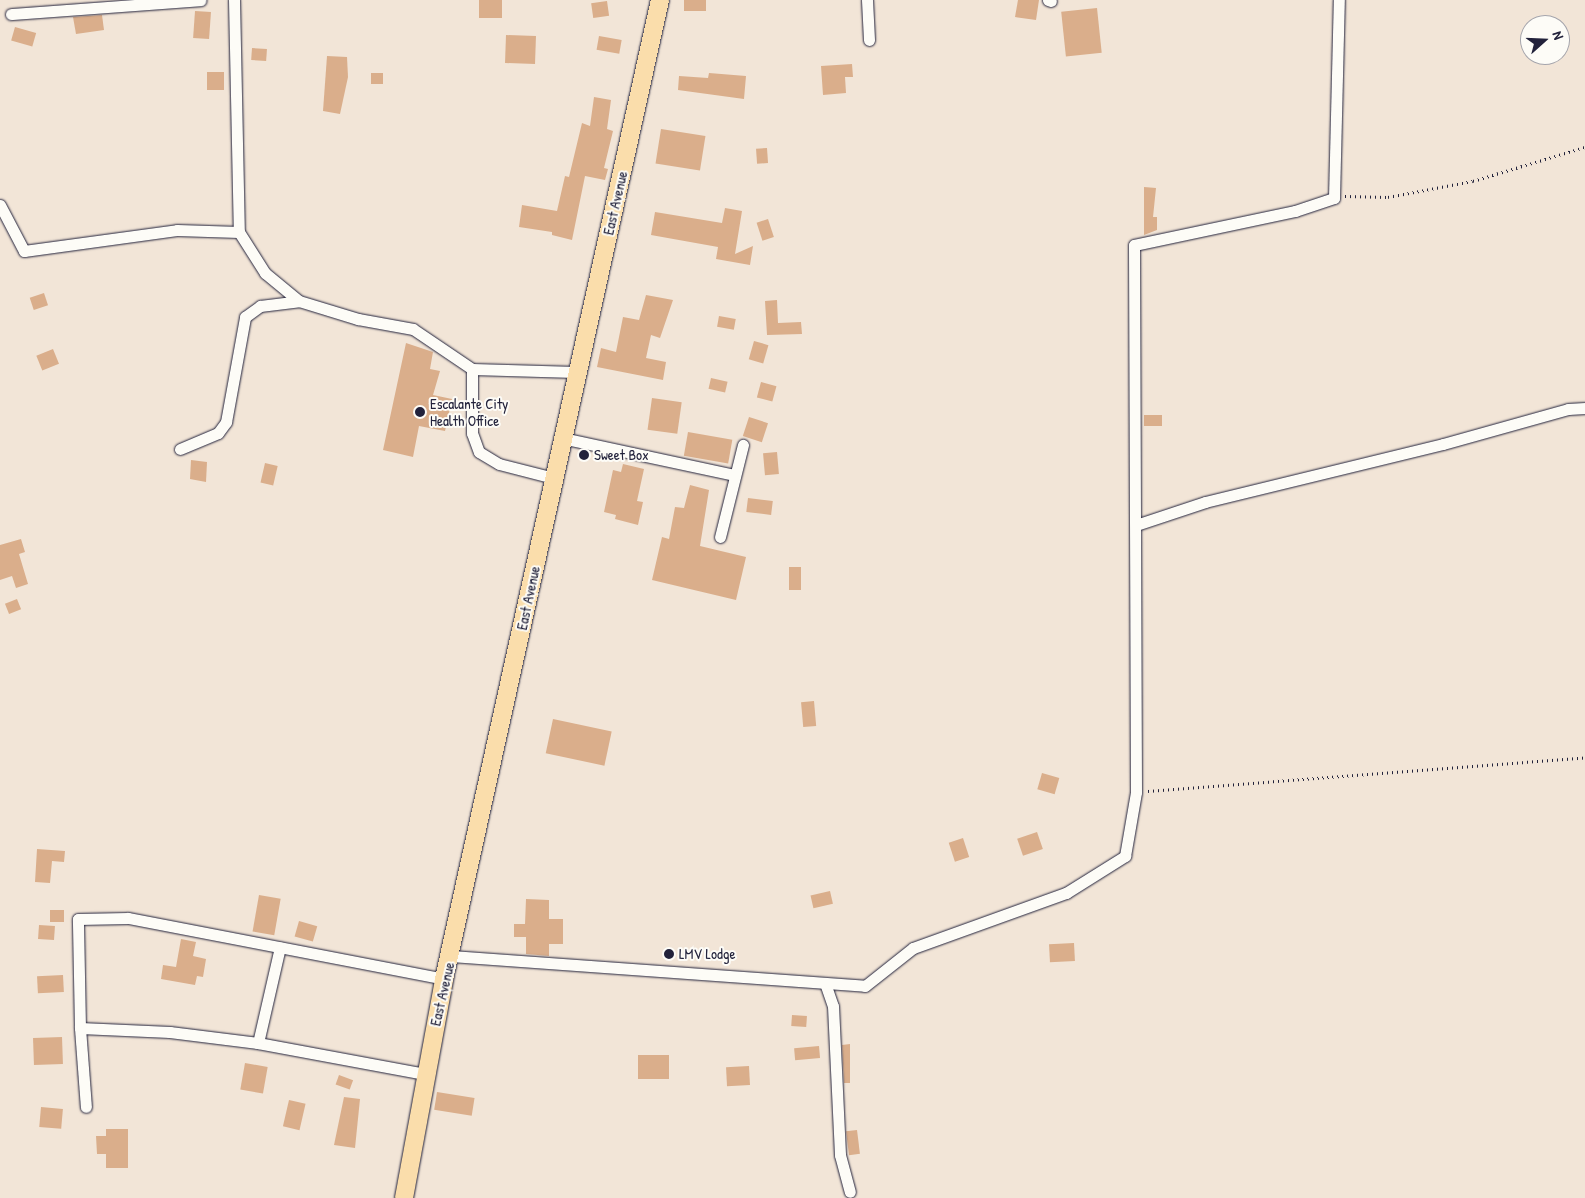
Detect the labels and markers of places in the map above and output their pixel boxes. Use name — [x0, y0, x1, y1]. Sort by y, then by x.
place label: Escalante City Health Office — [430, 394, 508, 429]
marker: Escalante City Health Office — [414, 406, 426, 418]
place label: Sweet Box — [594, 446, 649, 464]
marker: Sweet Box — [578, 449, 590, 461]
place label: LMV Lodge — [679, 945, 736, 963]
marker: LMV Lodge — [663, 948, 675, 960]

